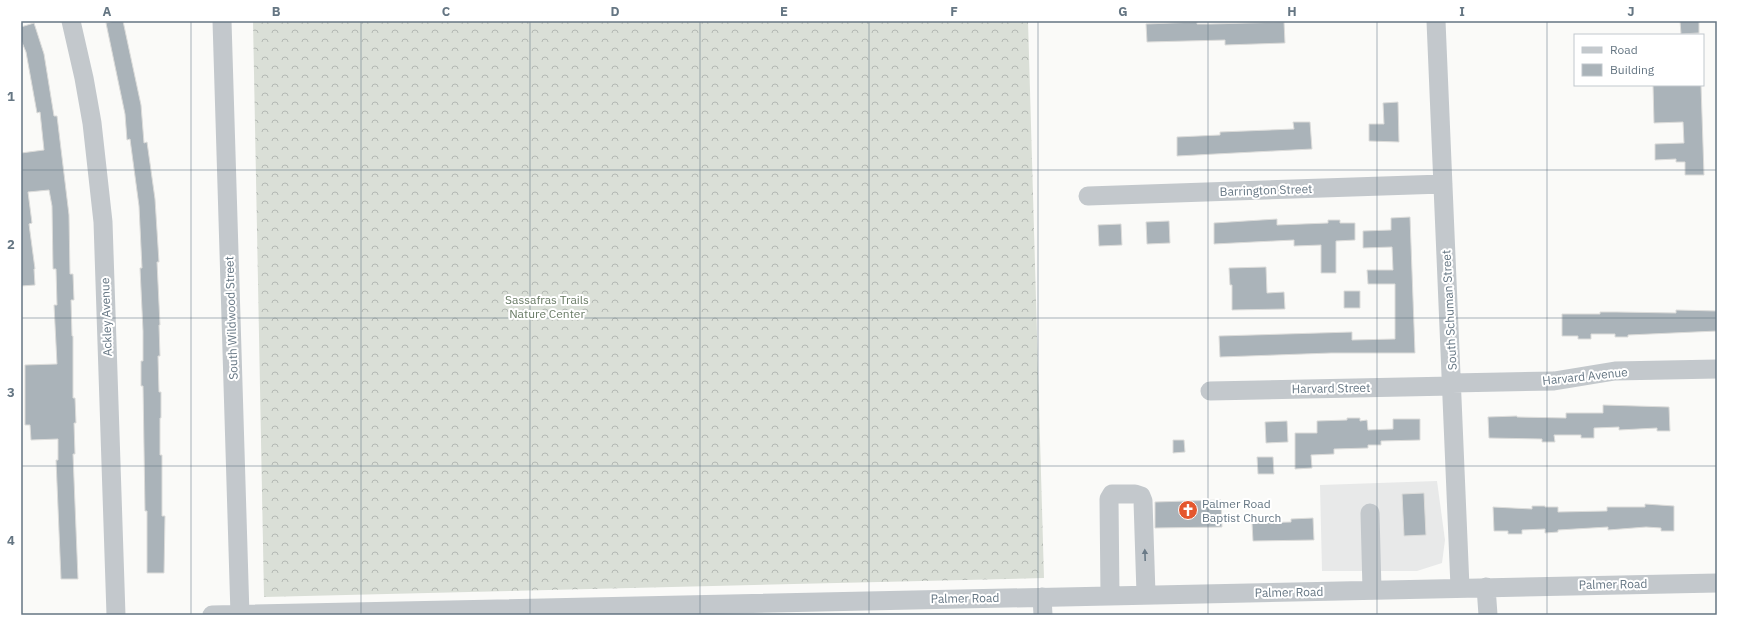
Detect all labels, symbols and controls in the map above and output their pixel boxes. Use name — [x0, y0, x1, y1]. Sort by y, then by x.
text: A — [103, 3, 112, 20]
text: B — [272, 3, 281, 20]
text: C — [442, 3, 451, 20]
text: D — [610, 3, 620, 20]
text: E — [780, 3, 788, 20]
text: F — [950, 3, 958, 20]
text: G — [1118, 3, 1128, 20]
text: H — [1287, 3, 1297, 20]
text: I — [1459, 3, 1465, 20]
text: J — [1627, 3, 1635, 20]
legend — [1574, 34, 1704, 86]
text: Road — [1610, 42, 1638, 57]
text: Building — [1610, 62, 1655, 77]
text: 1 — [7, 88, 15, 105]
street label: Barrington Street — [1219, 181, 1313, 199]
text: 2 — [7, 236, 15, 253]
street label: South Schuman Street — [1438, 249, 1460, 371]
street label: South Wildwood Street — [221, 256, 241, 380]
street label: Ackley Avenue — [97, 277, 115, 357]
park label: Sassafras Trails Nature Center — [505, 292, 589, 321]
street label: Harvard Avenue — [1542, 364, 1629, 388]
street label: Harvard Street — [1292, 380, 1370, 396]
text: 3 — [7, 384, 15, 401]
place label: Palmer Road Baptist Church — [1202, 496, 1281, 525]
church icon: Palmer Road Baptist Church — [1177, 499, 1199, 521]
text: 4 — [7, 532, 15, 549]
one-way arrow — [1142, 549, 1148, 562]
street label: Palmer Road — [1579, 576, 1647, 592]
street label: Palmer Road — [1255, 584, 1323, 600]
street label: Palmer Road — [931, 590, 999, 606]

